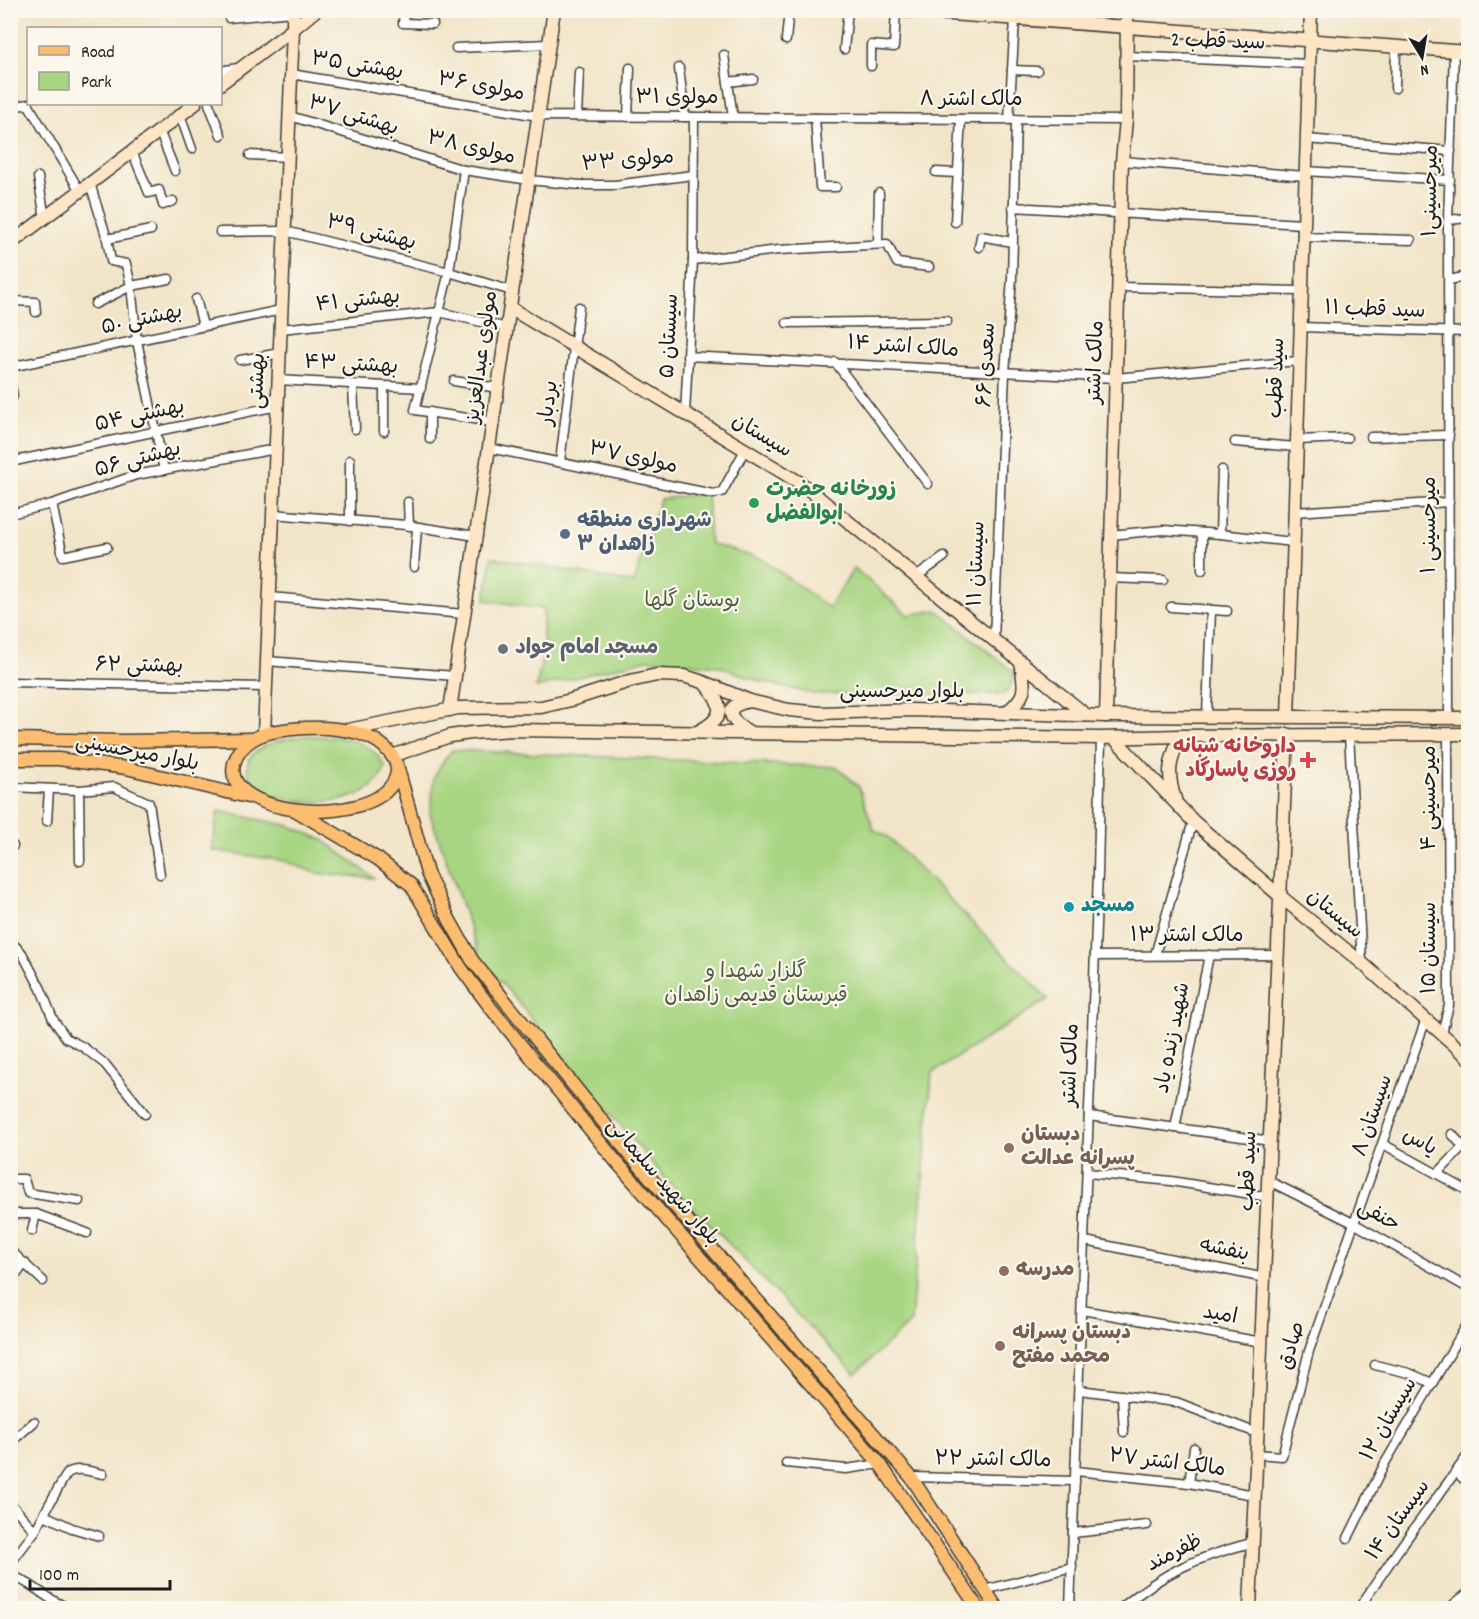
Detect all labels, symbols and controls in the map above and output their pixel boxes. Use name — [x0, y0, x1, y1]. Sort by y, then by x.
street label: سید قطب 2 — [1170, 26, 1266, 60]
legend — [27, 27, 222, 105]
north arrow — [1392, 27, 1452, 87]
text: Road — [81, 41, 115, 66]
street label: بهشتی ۳۵ — [309, 45, 405, 89]
text: N — [1418, 57, 1430, 81]
street label: مولوی ۳۶ — [435, 66, 527, 110]
text: Park — [81, 71, 112, 96]
street label: مولوی ۳۱ — [636, 84, 718, 114]
street label: مالک اشتر ۸ — [919, 86, 1023, 116]
street label: بهشتی ۳۷ — [304, 89, 402, 145]
street label: مولوی ۳۸ — [424, 124, 518, 174]
street label: مولوی ۳۳ — [581, 143, 675, 181]
street label: میرحسینی۱ — [1416, 144, 1448, 238]
street label: بهشتی ۳۹ — [323, 208, 419, 260]
street label: بهشتی ۴۱ — [314, 283, 402, 321]
street label: مولوی عبدالعزیز — [459, 289, 507, 427]
street label: سیستان ۵ — [654, 293, 688, 379]
street label: سید قطب ۱۱ — [1324, 294, 1426, 328]
street label: بهشتی ۵۰ — [98, 298, 186, 344]
street label: مالک اشتر — [1080, 320, 1113, 406]
street label: سعدی ۶۶ — [971, 322, 1005, 408]
street label: مالک اشتر ۱۴ — [846, 329, 960, 367]
street label: سید قطب — [1262, 337, 1294, 419]
street label: بهشتی ۴۳ — [303, 349, 399, 383]
street label: بهشتی — [243, 352, 275, 410]
street label: بردبار — [532, 379, 568, 429]
street label: بهشتی ۵۴ — [92, 393, 188, 441]
street label: سیستان — [725, 407, 797, 467]
street label: بهشتی ۵۶ — [91, 435, 185, 487]
street label: مولوی ۳۷ — [586, 435, 680, 483]
place label: زورخانه حضرت ابوالفضل — [766, 476, 896, 530]
street label: میرحسینی ۱ — [1416, 476, 1446, 574]
marker: زورخانه حضرت ابوالفضل — [747, 496, 761, 510]
place label: شهرداری منطقه ۳ زاهدان — [577, 507, 712, 561]
street label: سیستان ۱۱ — [962, 521, 994, 607]
marker: شهرداری منطقه ۳ زاهدان — [558, 527, 572, 541]
park label: بوستان گلها — [644, 587, 740, 617]
place label: مسجد امام جواد — [515, 634, 658, 664]
marker: مسجد امام جواد — [496, 642, 510, 656]
street label: بهشتی ۶۲ — [95, 651, 183, 683]
street label: بلوار میرحسینی — [839, 678, 965, 708]
street label: بلوار میرحسینی — [73, 727, 201, 781]
place label: داروخانه شبانه روزی پاسارگاد — [1173, 733, 1296, 787]
street label: میرحسینی ۴ — [1416, 745, 1446, 851]
marker: داروخانه شبانه روزی پاسارگاد — [1301, 753, 1315, 767]
street label: سیستان — [1299, 883, 1369, 947]
place label: مسجد — [1081, 892, 1135, 922]
marker: مسجد — [1062, 900, 1076, 914]
street label: سیستان ۱۵ — [1416, 902, 1446, 994]
street label: مالک اشتر ۱۳ — [1130, 922, 1244, 952]
park label: گلزار شهدا و قبرستان قدیمی زاهدان — [664, 958, 848, 1012]
street label: شهید زنده یاد — [1149, 980, 1199, 1096]
street label: مالک اشتر — [1055, 1023, 1088, 1109]
street label: سیستان ۸ — [1346, 1071, 1402, 1161]
street label: بلوار شهید سلیمانی — [598, 1112, 726, 1254]
place label: دبستان پسرانه عدالت — [1021, 1121, 1135, 1175]
street label: یاس — [1396, 1121, 1442, 1165]
street label: سید قطب — [1234, 1130, 1266, 1212]
marker: دبستان پسرانه عدالت — [1002, 1141, 1016, 1155]
street label: حنفی — [1351, 1193, 1405, 1241]
street label: بنفشه — [1196, 1231, 1252, 1271]
place label: مدرسه — [1016, 1256, 1074, 1286]
marker: مدرسه — [997, 1264, 1011, 1278]
street label: امید — [1200, 1298, 1240, 1334]
street label: صادق — [1271, 1318, 1315, 1374]
place label: دبستان پسرانه محمد مفتح — [1012, 1319, 1131, 1373]
marker: دبستان پسرانه محمد مفتح — [993, 1339, 1007, 1353]
street label: سیستان ۱۲ — [1354, 1373, 1426, 1467]
street label: مالک اشتر ۲۷ — [1107, 1442, 1227, 1486]
street label: مالک اشتر ۲۲ — [934, 1445, 1052, 1477]
street label: سیستان ۱۴ — [1359, 1474, 1439, 1568]
street label: ظفرمند — [1142, 1527, 1208, 1581]
scale bar — [30, 1553, 170, 1591]
text: 100 m — [39, 1564, 79, 1589]

